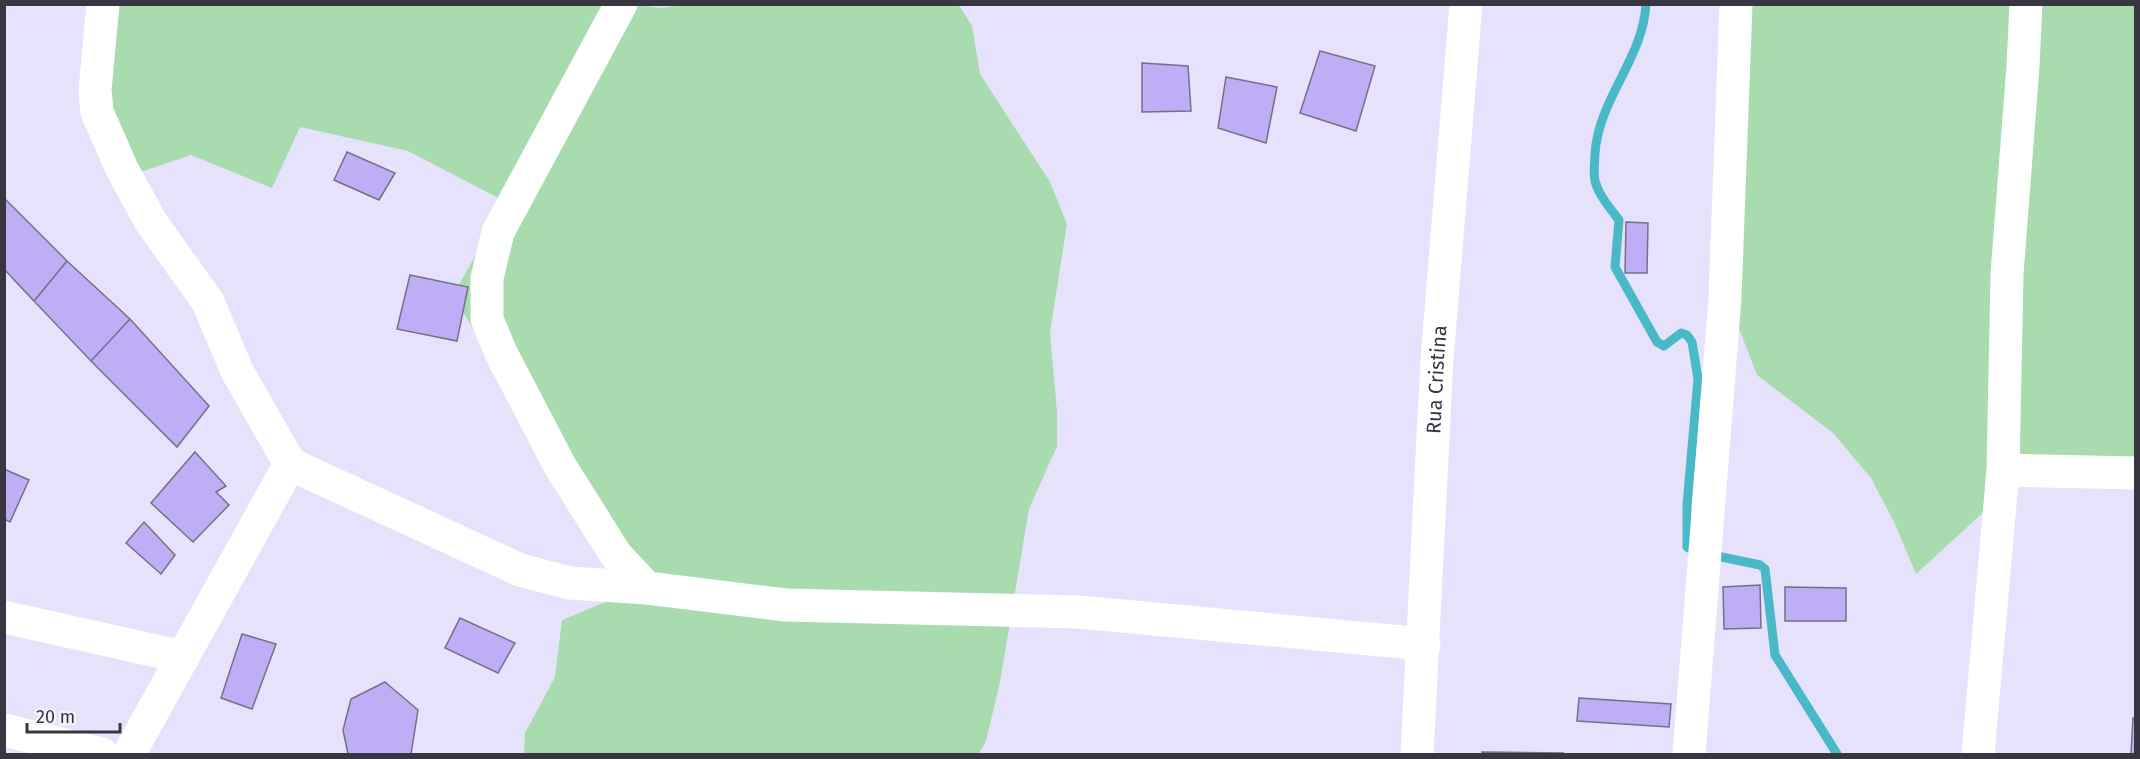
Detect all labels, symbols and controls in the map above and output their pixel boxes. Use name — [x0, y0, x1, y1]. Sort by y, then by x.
street label: Rua Cristina — [1421, 324, 1452, 435]
scale bar — [27, 696, 120, 734]
text: 20 m — [36, 706, 75, 728]

